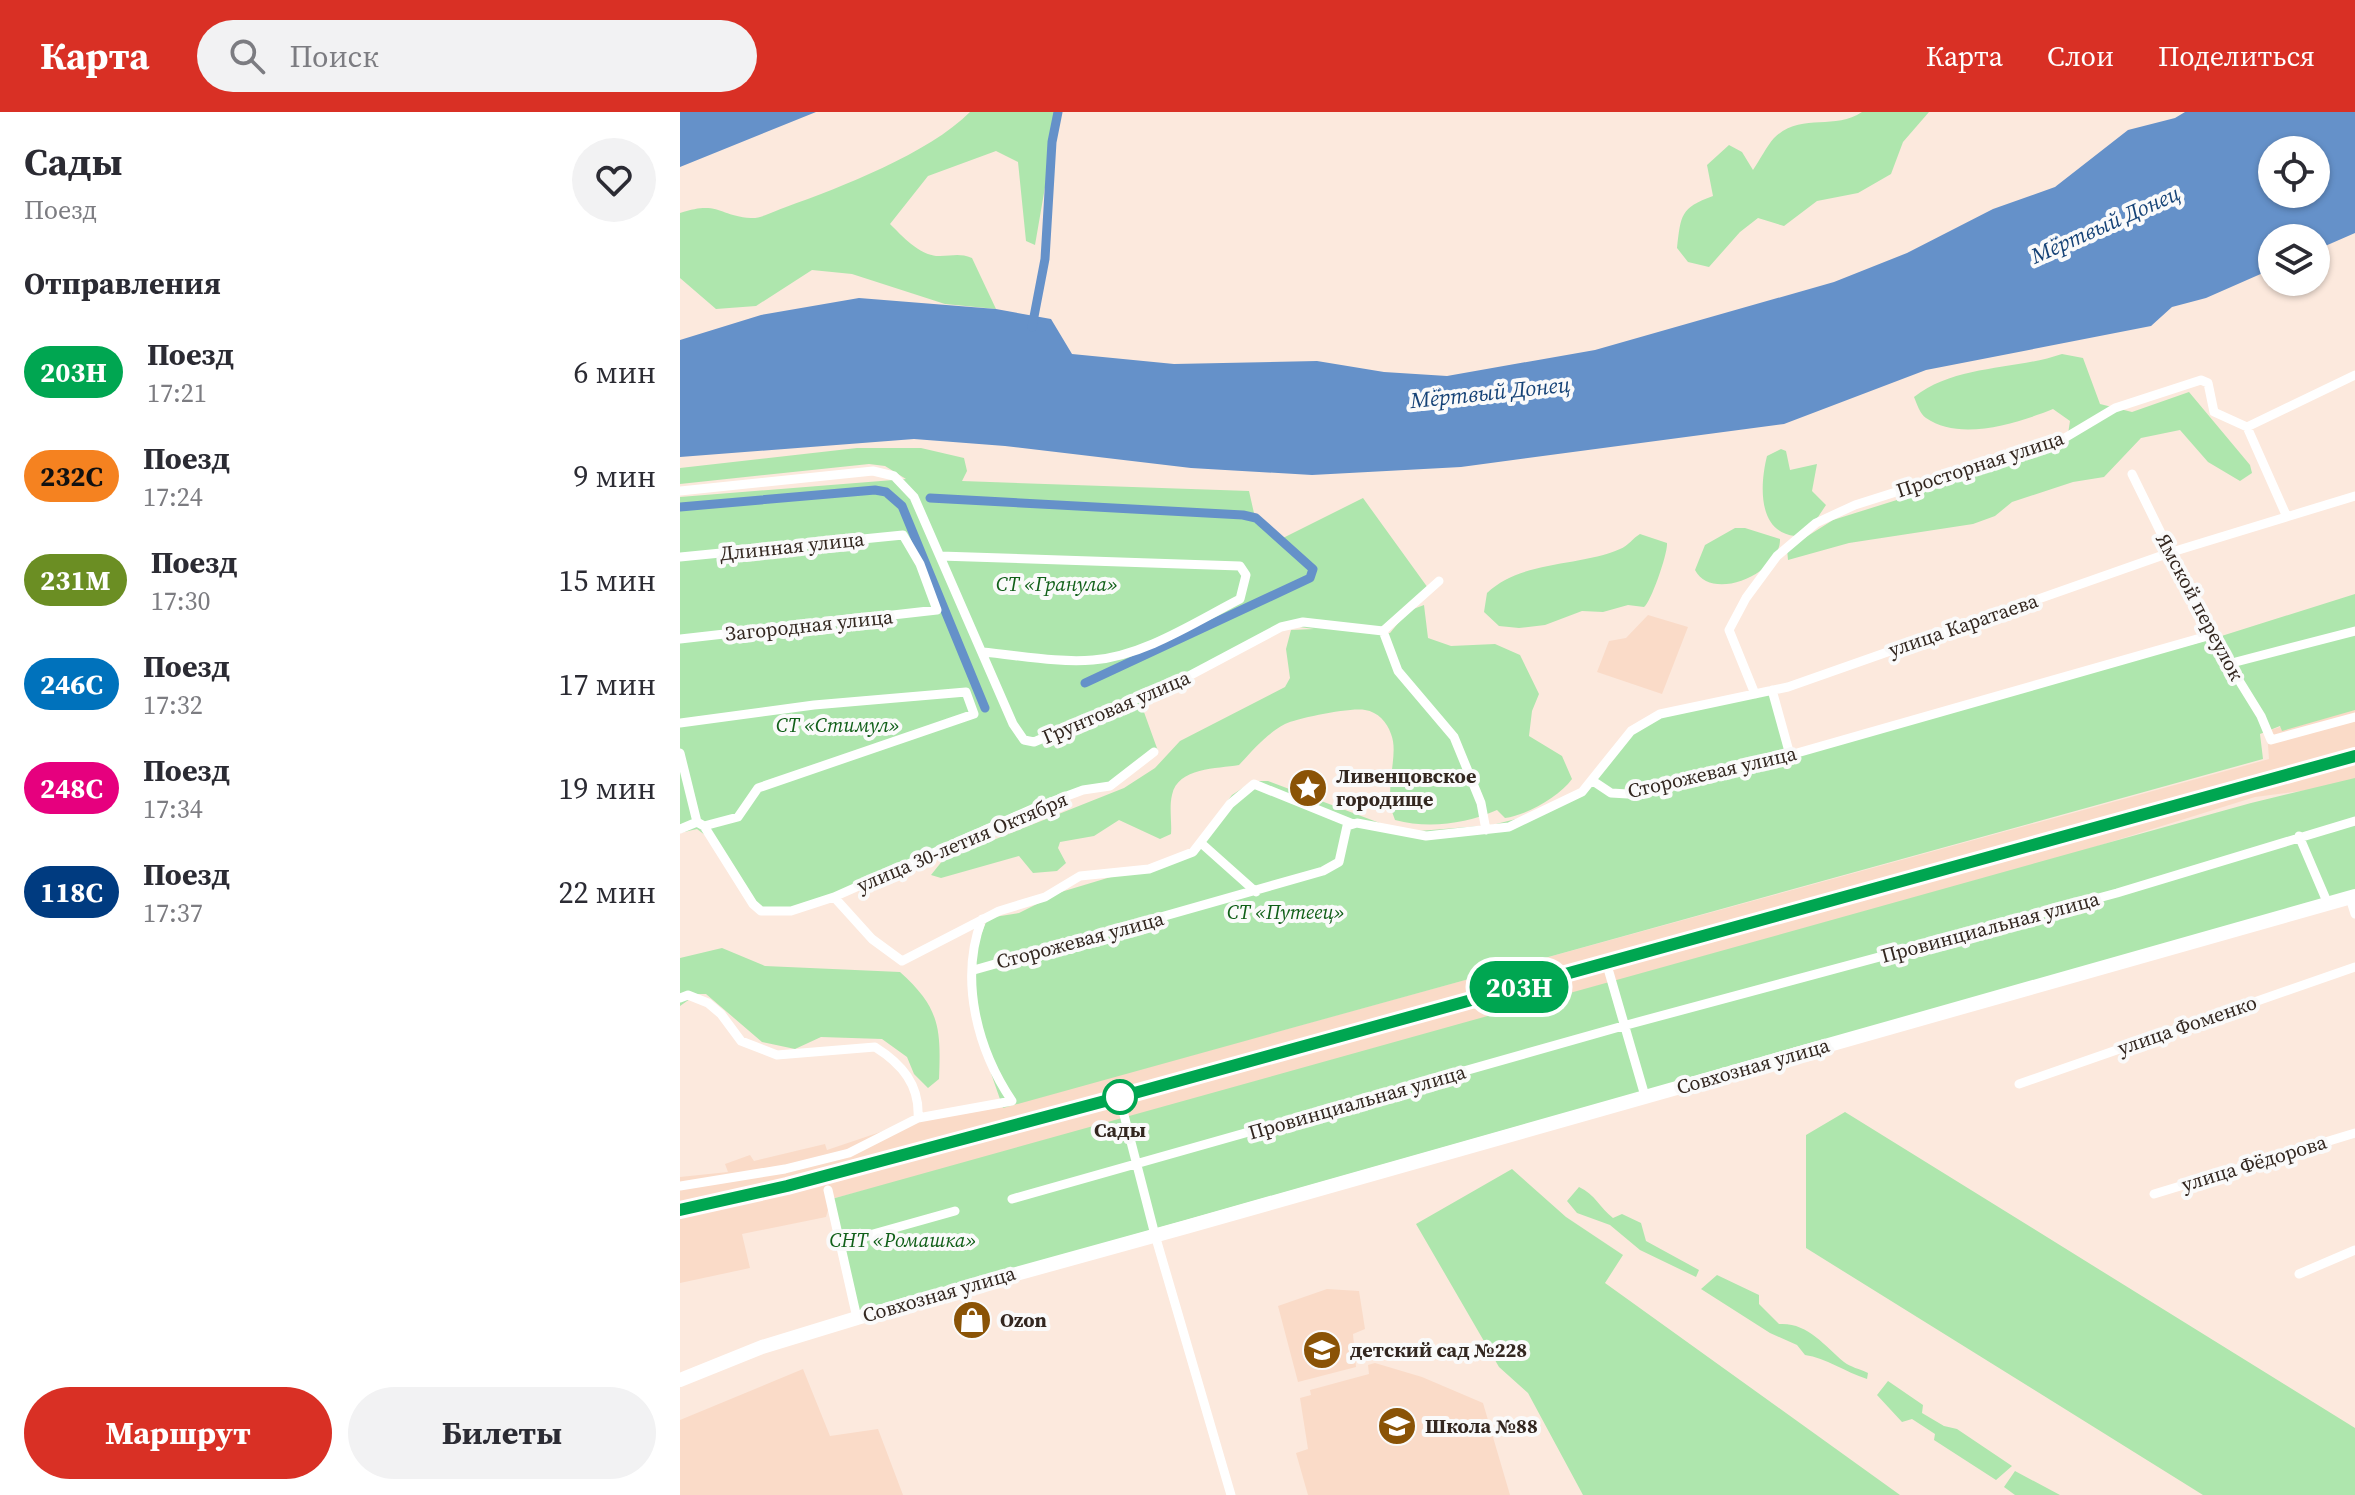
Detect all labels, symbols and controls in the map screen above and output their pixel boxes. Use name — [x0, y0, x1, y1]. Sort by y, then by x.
search box — [197, 20, 757, 92]
text: Карта — [40, 30, 149, 82]
icon: search — [225, 34, 269, 78]
text: Поиск — [289, 36, 379, 77]
text: Карта — [1926, 37, 2003, 75]
text: Слои — [2047, 37, 2114, 75]
text: Поделиться — [2158, 37, 2315, 75]
text: Сады — [24, 136, 123, 188]
map controls — [2258, 136, 2330, 296]
button: locate — [2258, 136, 2330, 208]
button: heart — [572, 138, 656, 222]
water label: Мёртвый Донец — [2025, 177, 2185, 271]
text: Поезд — [24, 192, 97, 228]
button: layers — [2258, 224, 2330, 296]
text: Отправления — [24, 263, 221, 304]
text: Поезд — [147, 334, 234, 375]
text: 6 мин — [573, 352, 656, 393]
text: 203Н — [40, 353, 107, 391]
water label: Мёртвый Донец — [1408, 369, 1572, 415]
text: 17:21 — [147, 375, 207, 411]
street label: Просторная улица — [1893, 423, 2068, 504]
text: Поезд — [143, 438, 230, 479]
text: 9 мин — [573, 456, 656, 497]
text: 232C — [40, 457, 103, 495]
text: 17:24 — [143, 479, 203, 515]
street label: Длинная улица — [718, 524, 866, 568]
street label: Ямской переулок — [2149, 528, 2251, 686]
text: Поезд — [151, 542, 238, 583]
text: 15 мин — [558, 560, 656, 601]
text: 231М — [40, 561, 111, 599]
park label: СТ «Гранула» — [996, 570, 1118, 598]
text: 17:30 — [151, 583, 210, 619]
street label: улица Каратаева — [1884, 586, 2042, 664]
street label: Загородная улица — [724, 602, 895, 648]
text: Поезд — [143, 646, 230, 687]
street label: Грунтовая улица — [1038, 663, 1195, 751]
text: 17 мин — [558, 664, 656, 705]
text: 246С — [40, 665, 103, 703]
text: 17:32 — [143, 687, 203, 723]
park label: СТ «Стимул» — [776, 711, 900, 739]
street label: Сторожевая улица — [1625, 739, 1800, 805]
text: Поезд — [143, 750, 230, 791]
place label: Ливенцовское городище — [1336, 762, 1476, 813]
place icon: Ливенцовское городище — [1287, 767, 1329, 809]
text: 19 мин — [558, 768, 656, 809]
text: 248С — [40, 769, 103, 807]
street label: улица 30-летия Октября — [852, 785, 1072, 899]
text: 17:34 — [143, 791, 203, 827]
text: Поезд — [143, 854, 230, 895]
text: 22 мин — [558, 872, 656, 913]
text: 118С — [40, 873, 103, 911]
street label: Провинциальная улица — [1878, 884, 2103, 970]
text: 17:37 — [143, 895, 203, 931]
park label: СТ «Путеец» — [1227, 898, 1345, 926]
street label: Сторожевая улица — [993, 904, 1168, 976]
line badge: 203Н — [1463, 961, 1575, 1013]
text: 203Н — [1486, 968, 1552, 1006]
street label: улица Фоменко — [2114, 988, 2260, 1062]
street label: Совхозная улица — [1673, 1031, 1834, 1101]
street label: Провинциальная улица — [1245, 1057, 1470, 1146]
marker: Сады — [1103, 1080, 1137, 1114]
place label: Сады — [1094, 1116, 1146, 1144]
street label: улица Фёдорова — [2178, 1127, 2331, 1198]
park label: СНТ «Ромашка» — [829, 1226, 977, 1254]
street label: Совхозная улица — [859, 1259, 1020, 1329]
shop icon: Ozon — [951, 1299, 993, 1341]
place label: Ozon — [1000, 1306, 1047, 1334]
school or university icon: детский сад №228 — [1301, 1329, 1343, 1371]
place label: детский сад №228 — [1350, 1336, 1527, 1364]
button: Маршрут — [24, 1387, 332, 1479]
button: Билеты — [348, 1387, 656, 1479]
school or university icon: Школа №88 — [1376, 1405, 1418, 1447]
place label: Школа №88 — [1425, 1412, 1538, 1440]

